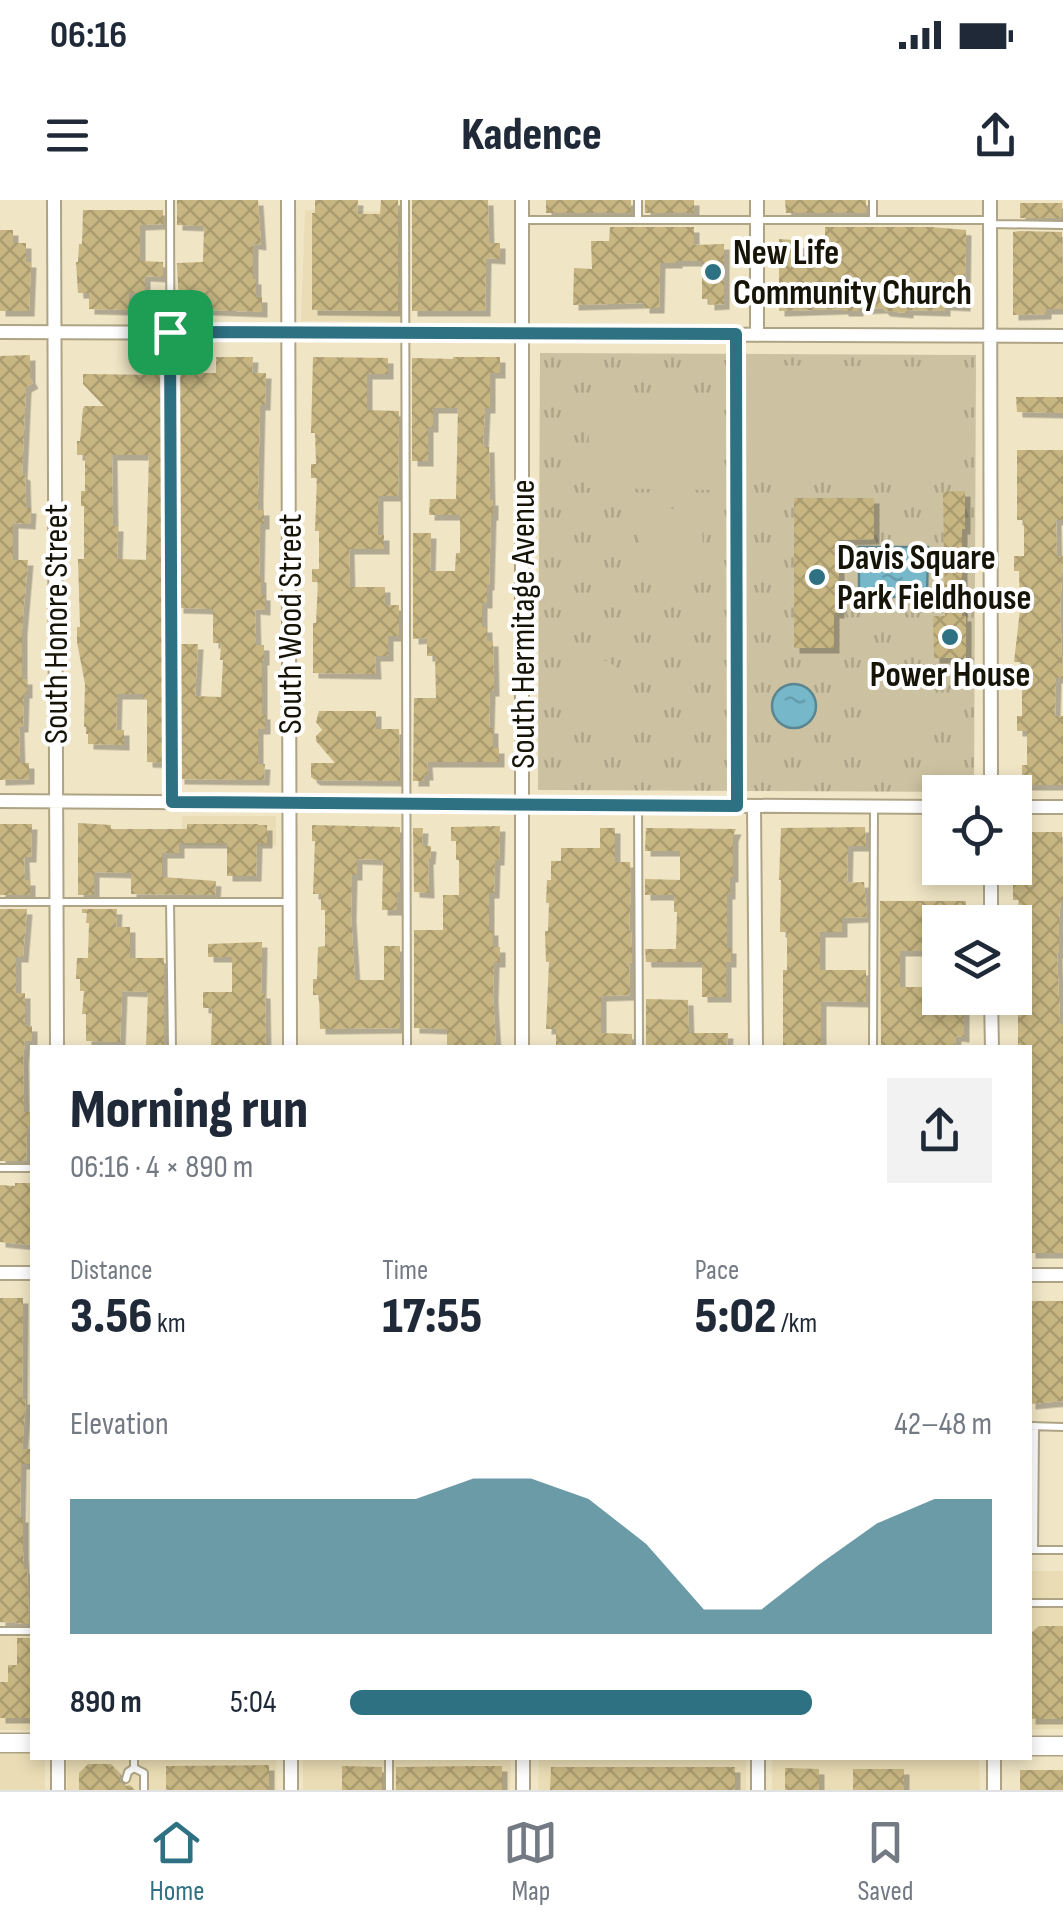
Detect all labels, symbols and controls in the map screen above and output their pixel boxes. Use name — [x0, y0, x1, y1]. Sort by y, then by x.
text: 06:16 — [50, 13, 127, 58]
icon: menu — [40, 108, 95, 163]
text: Kadence — [461, 108, 602, 163]
icon: share — [968, 108, 1023, 163]
place label: New Life Community Church — [733, 232, 972, 315]
marker: New Life Community Church — [702, 261, 724, 283]
pin — [128, 290, 213, 375]
icon: arrive — [143, 305, 198, 360]
street label: South Hermitage Avenue — [502, 479, 545, 769]
street label: South Honore Street — [35, 504, 78, 744]
street label: South Wood Street — [269, 514, 312, 734]
place label: Davis Square Park Fieldhouse — [837, 537, 1031, 620]
marker: Davis Square Park Fieldhouse — [806, 566, 828, 588]
marker: Power House — [939, 626, 961, 648]
place label: Power House — [870, 654, 1030, 697]
map controls — [922, 775, 1032, 1015]
button: locate — [922, 775, 1032, 885]
button: layers — [922, 905, 1032, 1015]
text: Morning run — [70, 1077, 308, 1144]
button: share — [887, 1078, 992, 1183]
text: 06:16 · 4 × 890 m — [70, 1148, 253, 1187]
text: Distance — [70, 1254, 153, 1287]
text: Time — [382, 1254, 428, 1287]
text: Pace — [695, 1254, 739, 1287]
text: 3.56 — [70, 1287, 152, 1347]
text: 17:55 — [382, 1287, 482, 1347]
text: 5:02 — [695, 1287, 776, 1347]
text: km — [152, 1307, 186, 1340]
text: /km — [776, 1307, 817, 1340]
text: Elevation — [70, 1405, 169, 1444]
text: 42–48 m — [894, 1405, 992, 1444]
text: 890 m — [70, 1683, 142, 1722]
text: 5:04 — [230, 1683, 277, 1722]
tab: Home — [149, 1815, 205, 1908]
tab: Map — [503, 1815, 558, 1908]
tab: Saved — [857, 1815, 914, 1908]

